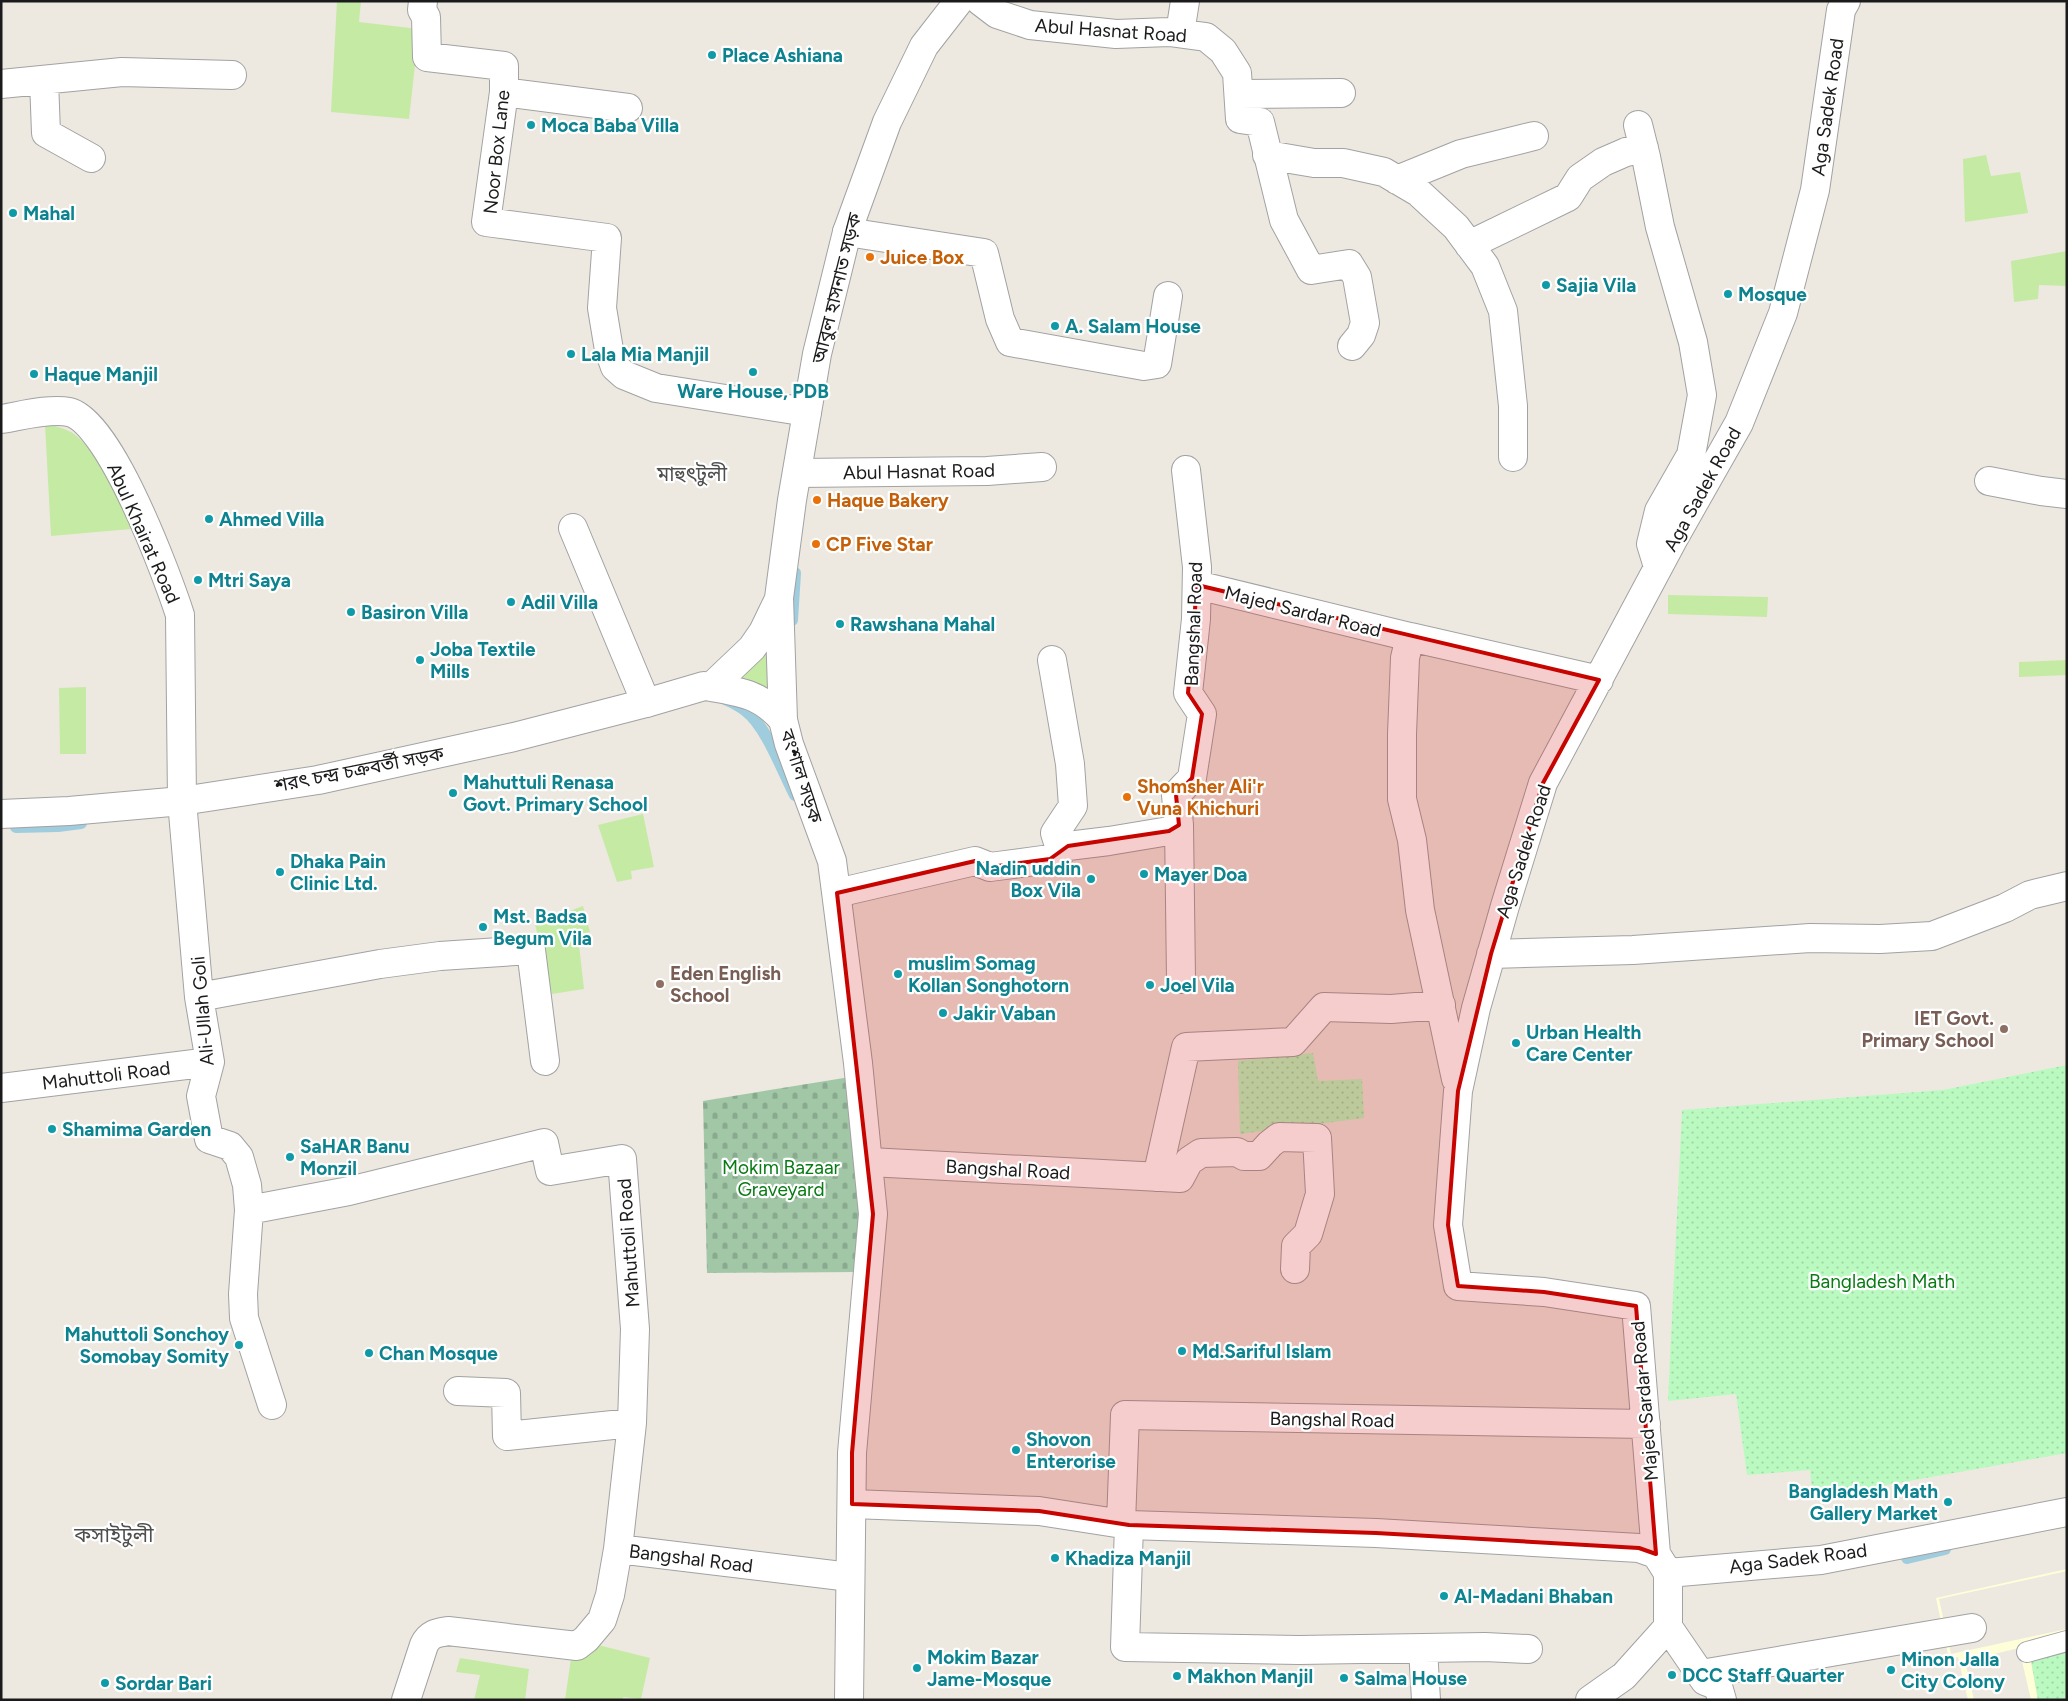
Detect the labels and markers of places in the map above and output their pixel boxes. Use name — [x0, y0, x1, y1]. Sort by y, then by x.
place label: Place Ashiana — [722, 44, 843, 67]
marker: Place Ashiana — [706, 49, 718, 61]
place label: Moca Baba Villa — [541, 114, 679, 137]
marker: Moca Baba Villa — [525, 119, 537, 131]
place label: Mahal — [23, 202, 75, 225]
marker: Mahal — [7, 207, 19, 219]
place label: Juice Box — [880, 246, 964, 269]
marker: Juice Box — [864, 251, 876, 263]
place label: Sajia Vila — [1556, 274, 1636, 297]
marker: Sajia Vila — [1540, 279, 1552, 291]
place label: Mosque — [1738, 283, 1807, 306]
marker: Mosque — [1722, 288, 1734, 300]
place label: A. Salam House — [1065, 315, 1201, 338]
marker: A. Salam House — [1049, 320, 1061, 332]
place label: Lala Mia Manjil — [581, 343, 709, 366]
marker: Lala Mia Manjil — [565, 348, 577, 360]
place label: Haque Manjil — [44, 363, 158, 386]
marker: Ware House, PDB — [747, 366, 759, 378]
marker: Haque Manjil — [28, 368, 40, 380]
place label: Ware House, PDB — [677, 380, 829, 403]
place label: Haque Bakery — [827, 489, 949, 512]
marker: Haque Bakery — [811, 494, 823, 506]
place label: Ahmed Villa — [219, 508, 325, 531]
marker: Ahmed Villa — [203, 513, 215, 525]
place label: CP Five Star — [826, 533, 933, 556]
marker: CP Five Star — [810, 538, 822, 550]
place label: Mtri Saya — [208, 569, 291, 592]
marker: Mtri Saya — [192, 574, 204, 586]
place label: Adil Villa — [521, 591, 598, 614]
marker: Adil Villa — [505, 596, 517, 608]
place label: Basiron Villa — [361, 601, 468, 624]
marker: Basiron Villa — [345, 606, 357, 618]
place label: Rawshana Mahal — [850, 613, 995, 636]
marker: Rawshana Mahal — [834, 618, 846, 630]
place label: Joba Textile Mills — [430, 638, 536, 683]
marker: Joba Textile Mills — [414, 654, 426, 666]
place label: Mahuttuli Renasa Govt. Primary School — [463, 771, 648, 816]
place label: Shomsher Ali'r Vuna Khichuri — [1137, 775, 1264, 820]
marker: Mahuttuli Renasa Govt. Primary School — [447, 787, 459, 799]
marker: Shomsher Ali'r Vuna Khichuri — [1121, 791, 1133, 803]
place label: Dhaka Pain Clinic Ltd. — [290, 850, 386, 895]
place label: Nadin uddin Box Vila — [975, 857, 1081, 902]
place label: Mayer Doa — [1154, 863, 1248, 886]
marker: Dhaka Pain Clinic Ltd. — [274, 866, 286, 878]
marker: Mayer Doa — [1138, 868, 1150, 880]
marker: Nadin uddin Box Vila — [1085, 873, 1097, 885]
place label: Mst. Badsa Begum Vila — [493, 905, 592, 950]
marker: Mst. Badsa Begum Vila — [477, 921, 489, 933]
place label: muslim Somag Kollan Songhotorn — [908, 952, 1069, 997]
place label: Eden English School — [670, 962, 781, 1007]
marker: muslim Somag Kollan Songhotorn — [892, 968, 904, 980]
place label: Joel Vila — [1160, 974, 1235, 997]
marker: Eden English School — [654, 978, 666, 990]
marker: Joel Vila — [1144, 979, 1156, 991]
place label: Jakir Vaban — [953, 1002, 1056, 1025]
marker: Jakir Vaban — [937, 1007, 949, 1019]
place label: IET Govt. Primary School — [1862, 1007, 1994, 1052]
place label: Urban Health Care Center — [1526, 1021, 1641, 1066]
marker: IET Govt. Primary School — [1998, 1023, 2010, 1035]
marker: Urban Health Care Center — [1510, 1037, 1522, 1049]
place label: Shamima Garden — [62, 1118, 211, 1141]
marker: Shamima Garden — [46, 1123, 58, 1135]
place label: SaHAR Banu Monzil — [300, 1135, 410, 1180]
marker: SaHAR Banu Monzil — [284, 1151, 296, 1163]
place label: Mahuttoli Sonchoy Somobay Somity — [65, 1323, 229, 1368]
marker: Mahuttoli Sonchoy Somobay Somity — [233, 1339, 245, 1351]
place label: Md.Sariful Islam — [1192, 1340, 1331, 1363]
place label: Chan Mosque — [379, 1342, 498, 1365]
marker: Md.Sariful Islam — [1176, 1345, 1188, 1357]
marker: Chan Mosque — [363, 1347, 375, 1359]
place label: Shovon Enterorise — [1026, 1428, 1116, 1473]
marker: Shovon Enterorise — [1010, 1444, 1022, 1456]
place label: Bangladesh Math Gallery Market — [1788, 1480, 1938, 1525]
marker: Bangladesh Math Gallery Market — [1942, 1496, 1954, 1508]
place label: Khadiza Manjil — [1065, 1547, 1191, 1570]
marker: Khadiza Manjil — [1049, 1552, 1061, 1564]
place label: Al-Madani Bhaban — [1454, 1585, 1613, 1608]
marker: Al-Madani Bhaban — [1438, 1590, 1450, 1602]
place label: Mokim Bazar Jame-Mosque — [927, 1646, 1052, 1691]
place label: Minon Jalla City Colony — [1901, 1648, 2005, 1693]
marker: Mokim Bazar Jame-Mosque — [911, 1662, 923, 1674]
place label: DCC Staff Quarter — [1682, 1664, 1844, 1687]
marker: Minon Jalla City Colony — [1885, 1664, 1897, 1676]
place label: Makhon Manjil — [1187, 1665, 1313, 1688]
place label: Salma House — [1354, 1667, 1467, 1690]
marker: DCC Staff Quarter — [1666, 1669, 1678, 1681]
marker: Makhon Manjil — [1171, 1670, 1183, 1682]
place label: Sordar Bari — [115, 1672, 212, 1695]
marker: Salma House — [1338, 1672, 1350, 1684]
marker: Sordar Bari — [99, 1677, 111, 1689]

